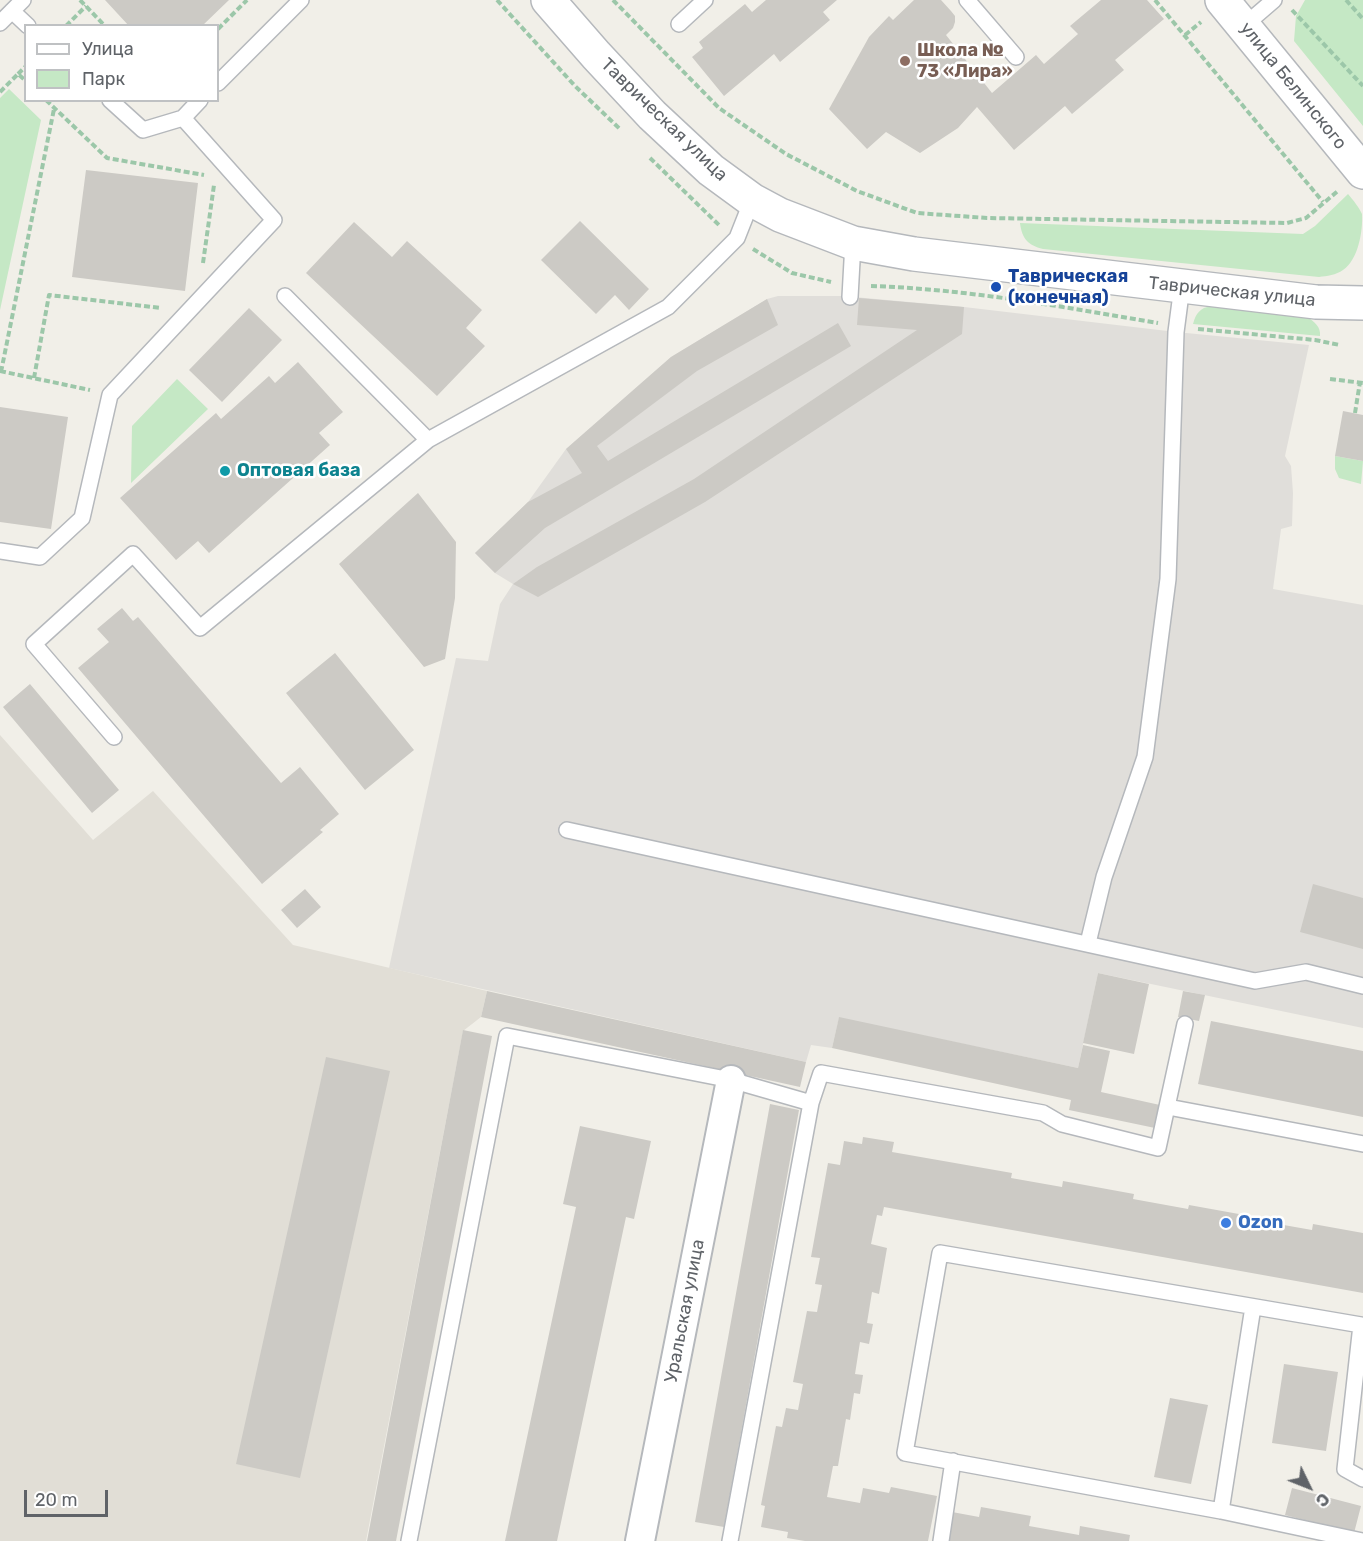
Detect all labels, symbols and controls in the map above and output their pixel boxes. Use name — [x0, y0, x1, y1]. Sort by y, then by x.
street label: улица Белинского — [1235, 18, 1351, 154]
legend — [24, 24, 219, 102]
text: Улица — [82, 38, 134, 60]
place label: Школа № 73 «Лира» — [917, 40, 1013, 82]
street label: Таврическая улица — [596, 54, 732, 186]
marker: Школа № 73 «Лира» — [898, 54, 912, 68]
text: Парк — [82, 68, 125, 90]
place label: Таврическая (конечная) — [1008, 266, 1128, 308]
street label: Таврическая улица — [1148, 272, 1316, 312]
marker: Таврическая (конечная) — [989, 280, 1003, 294]
place label: Оптовая база — [237, 460, 361, 482]
marker: Оптовая база — [218, 464, 232, 478]
place label: Ozon — [1238, 1212, 1283, 1234]
marker: Ozon — [1219, 1216, 1233, 1230]
street label: Уральская улица — [661, 1238, 709, 1384]
north arrow — [1279, 1457, 1339, 1517]
scale bar — [27, 1478, 111, 1516]
text: 20 m — [35, 1489, 77, 1511]
text: С — [1312, 1489, 1333, 1510]

